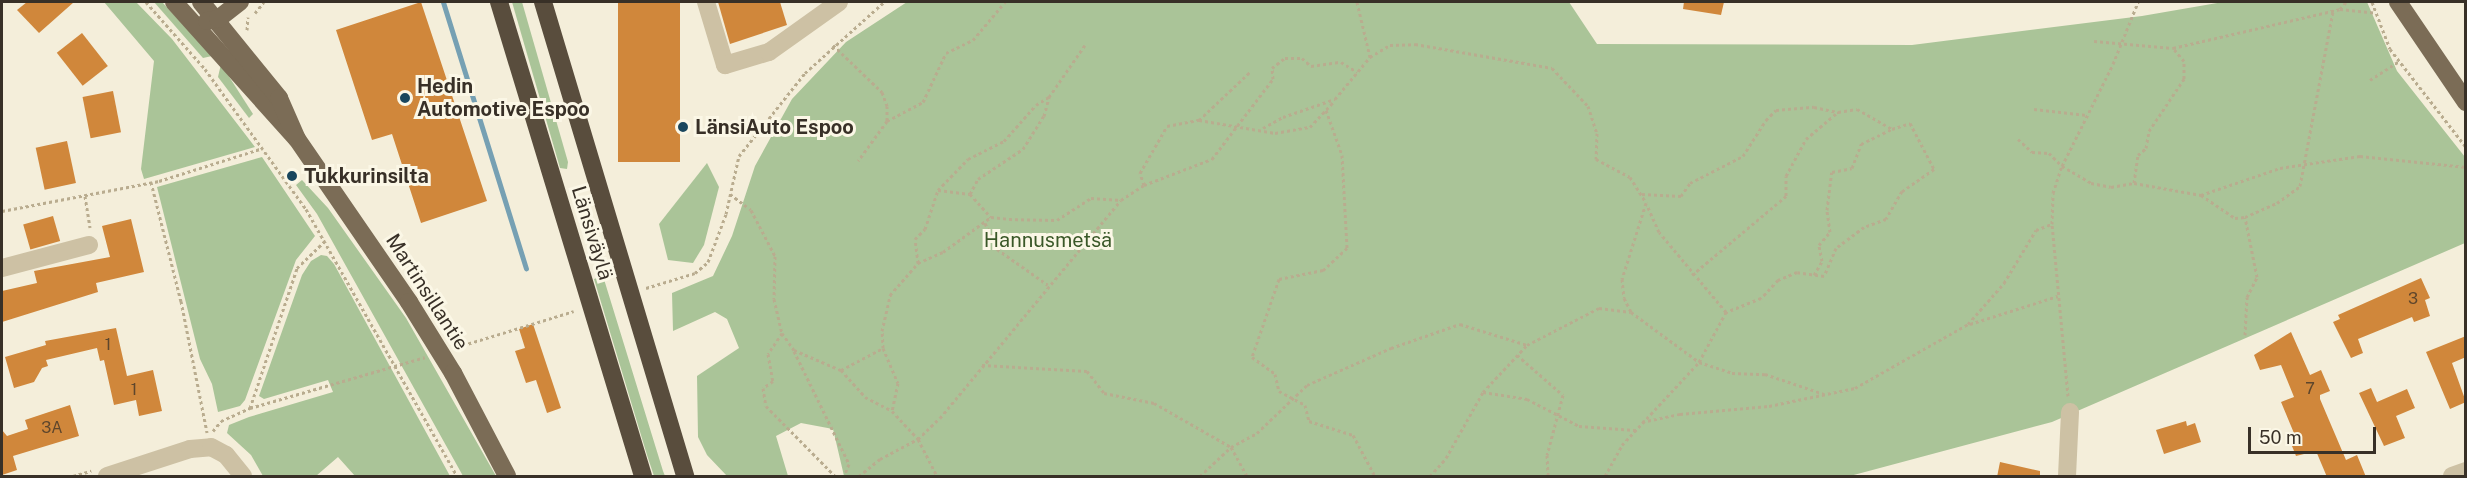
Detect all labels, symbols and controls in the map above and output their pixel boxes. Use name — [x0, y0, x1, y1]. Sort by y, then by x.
place label: Hedin Automotive Espoo — [417, 74, 590, 121]
marker: Hedin Automotive Espoo — [398, 91, 412, 105]
place label: LänsiAuto Espoo — [695, 115, 854, 139]
marker: LänsiAuto Espoo — [676, 120, 690, 134]
place label: Tukkurinsilta — [304, 164, 429, 188]
marker: Tukkurinsilta — [285, 169, 299, 183]
street label: Länsiväylä — [566, 183, 618, 283]
park label: Hannusmetsä — [984, 228, 1112, 252]
street label: Martinsillantie — [381, 229, 473, 355]
house number: 3 — [2408, 289, 2418, 309]
house number: 1 — [105, 335, 111, 355]
house number: 7 — [2305, 379, 2315, 399]
house number: 1 — [131, 380, 137, 400]
scale bar — [2251, 415, 2378, 453]
house number: 3A — [41, 418, 63, 438]
text: 50 m — [2259, 427, 2302, 448]

